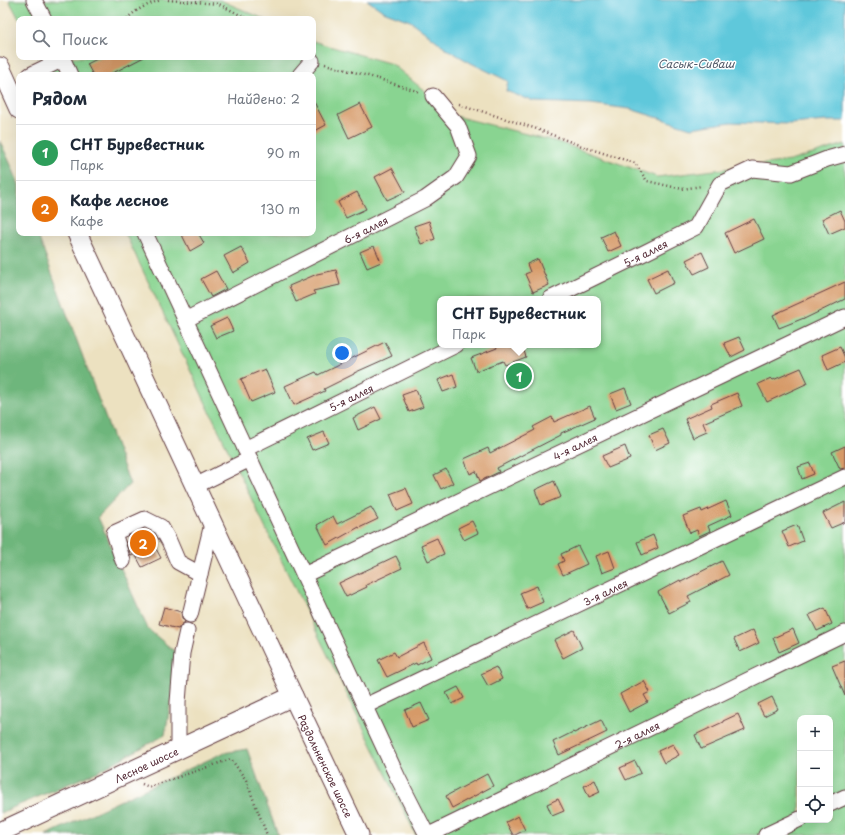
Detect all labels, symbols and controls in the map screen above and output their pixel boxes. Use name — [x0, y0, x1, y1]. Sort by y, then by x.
search box — [16, 16, 316, 60]
icon: search — [30, 27, 52, 49]
text: Поиск — [62, 27, 108, 50]
water label: Сасык-Сиваш — [658, 55, 736, 72]
text: Рядом — [32, 85, 87, 111]
text: Найдено: 2 — [227, 89, 300, 108]
text: СНТ Буревестник — [70, 132, 204, 155]
text: 1 — [42, 143, 48, 162]
text: 90 m — [267, 143, 300, 162]
text: Парк — [70, 155, 104, 174]
text: Кафе лесное — [70, 188, 169, 211]
text: 2 — [40, 199, 50, 218]
text: 130 m — [261, 199, 300, 218]
text: Кафе — [70, 211, 103, 230]
street label: 6-я аллея — [341, 212, 390, 247]
street label: 5-я аллея — [621, 235, 670, 270]
popup — [437, 296, 601, 348]
text: СНТ Буревестник — [452, 301, 586, 324]
text: Парк — [452, 324, 485, 343]
your location — [332, 343, 352, 363]
pin: 1 — [506, 361, 532, 391]
street label: 5-я аллея — [326, 380, 375, 414]
street label: 4-я аллея — [550, 429, 600, 463]
pin: 2 — [130, 528, 156, 558]
street label: 3-я аллея — [580, 574, 630, 608]
street label: Раздольненское шоссе — [295, 712, 357, 820]
map controls — [797, 715, 833, 823]
button: + — [797, 715, 833, 751]
street label: 2-я аллея — [612, 717, 662, 751]
street label: Лесное шоссе — [112, 743, 180, 785]
button: − — [797, 751, 833, 787]
button: locate — [797, 787, 833, 823]

